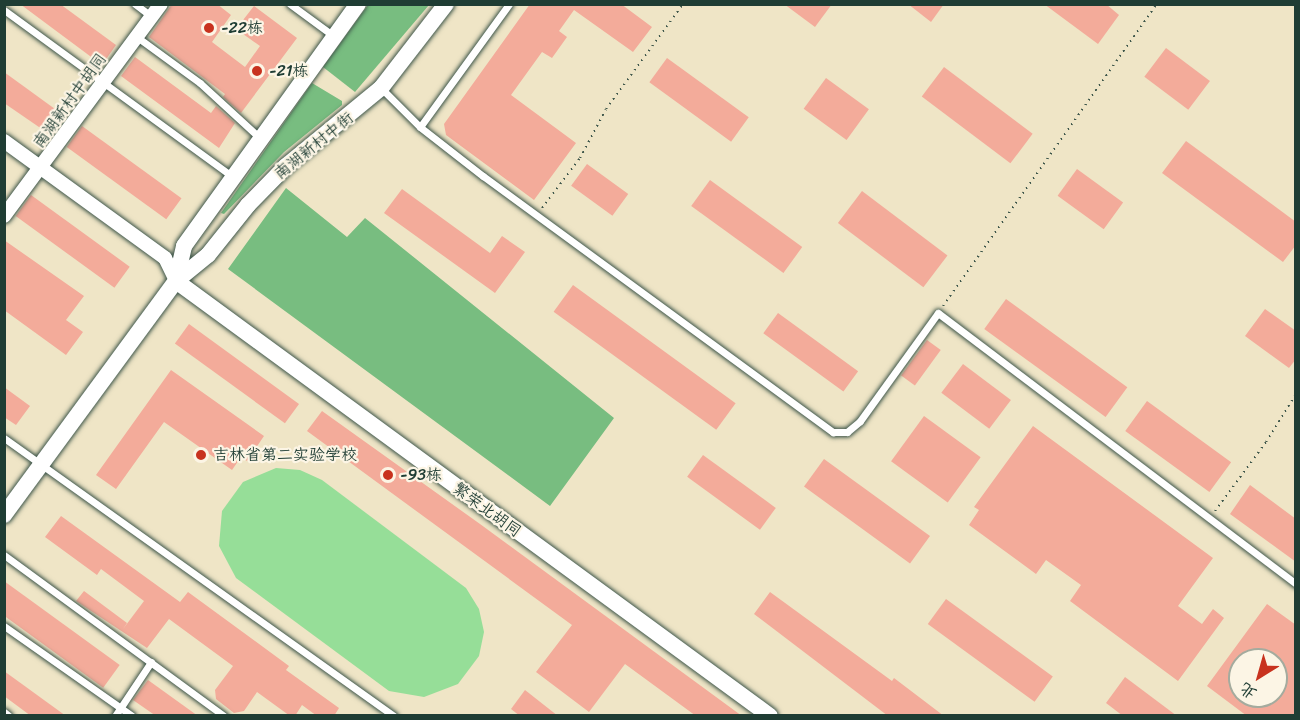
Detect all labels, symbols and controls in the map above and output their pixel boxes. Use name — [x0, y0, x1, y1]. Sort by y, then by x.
place label: -22栋 — [221, 18, 263, 38]
marker: -22栋 — [202, 21, 216, 35]
street label: 南湖新村中胡同 — [29, 50, 111, 152]
place label: -21栋 — [269, 61, 309, 81]
marker: -21栋 — [250, 64, 264, 78]
street label: 南湖新村中街 — [271, 108, 357, 184]
place label: 吉林省第二实验学校 — [213, 445, 357, 465]
marker: 吉林省第二实验学校 — [194, 448, 208, 462]
place label: -93栋 — [400, 465, 442, 485]
marker: -93栋 — [381, 468, 395, 482]
street label: 繁荣北胡同 — [449, 479, 525, 541]
north arrow — [1228, 648, 1288, 708]
text: 北 — [1233, 675, 1263, 708]

